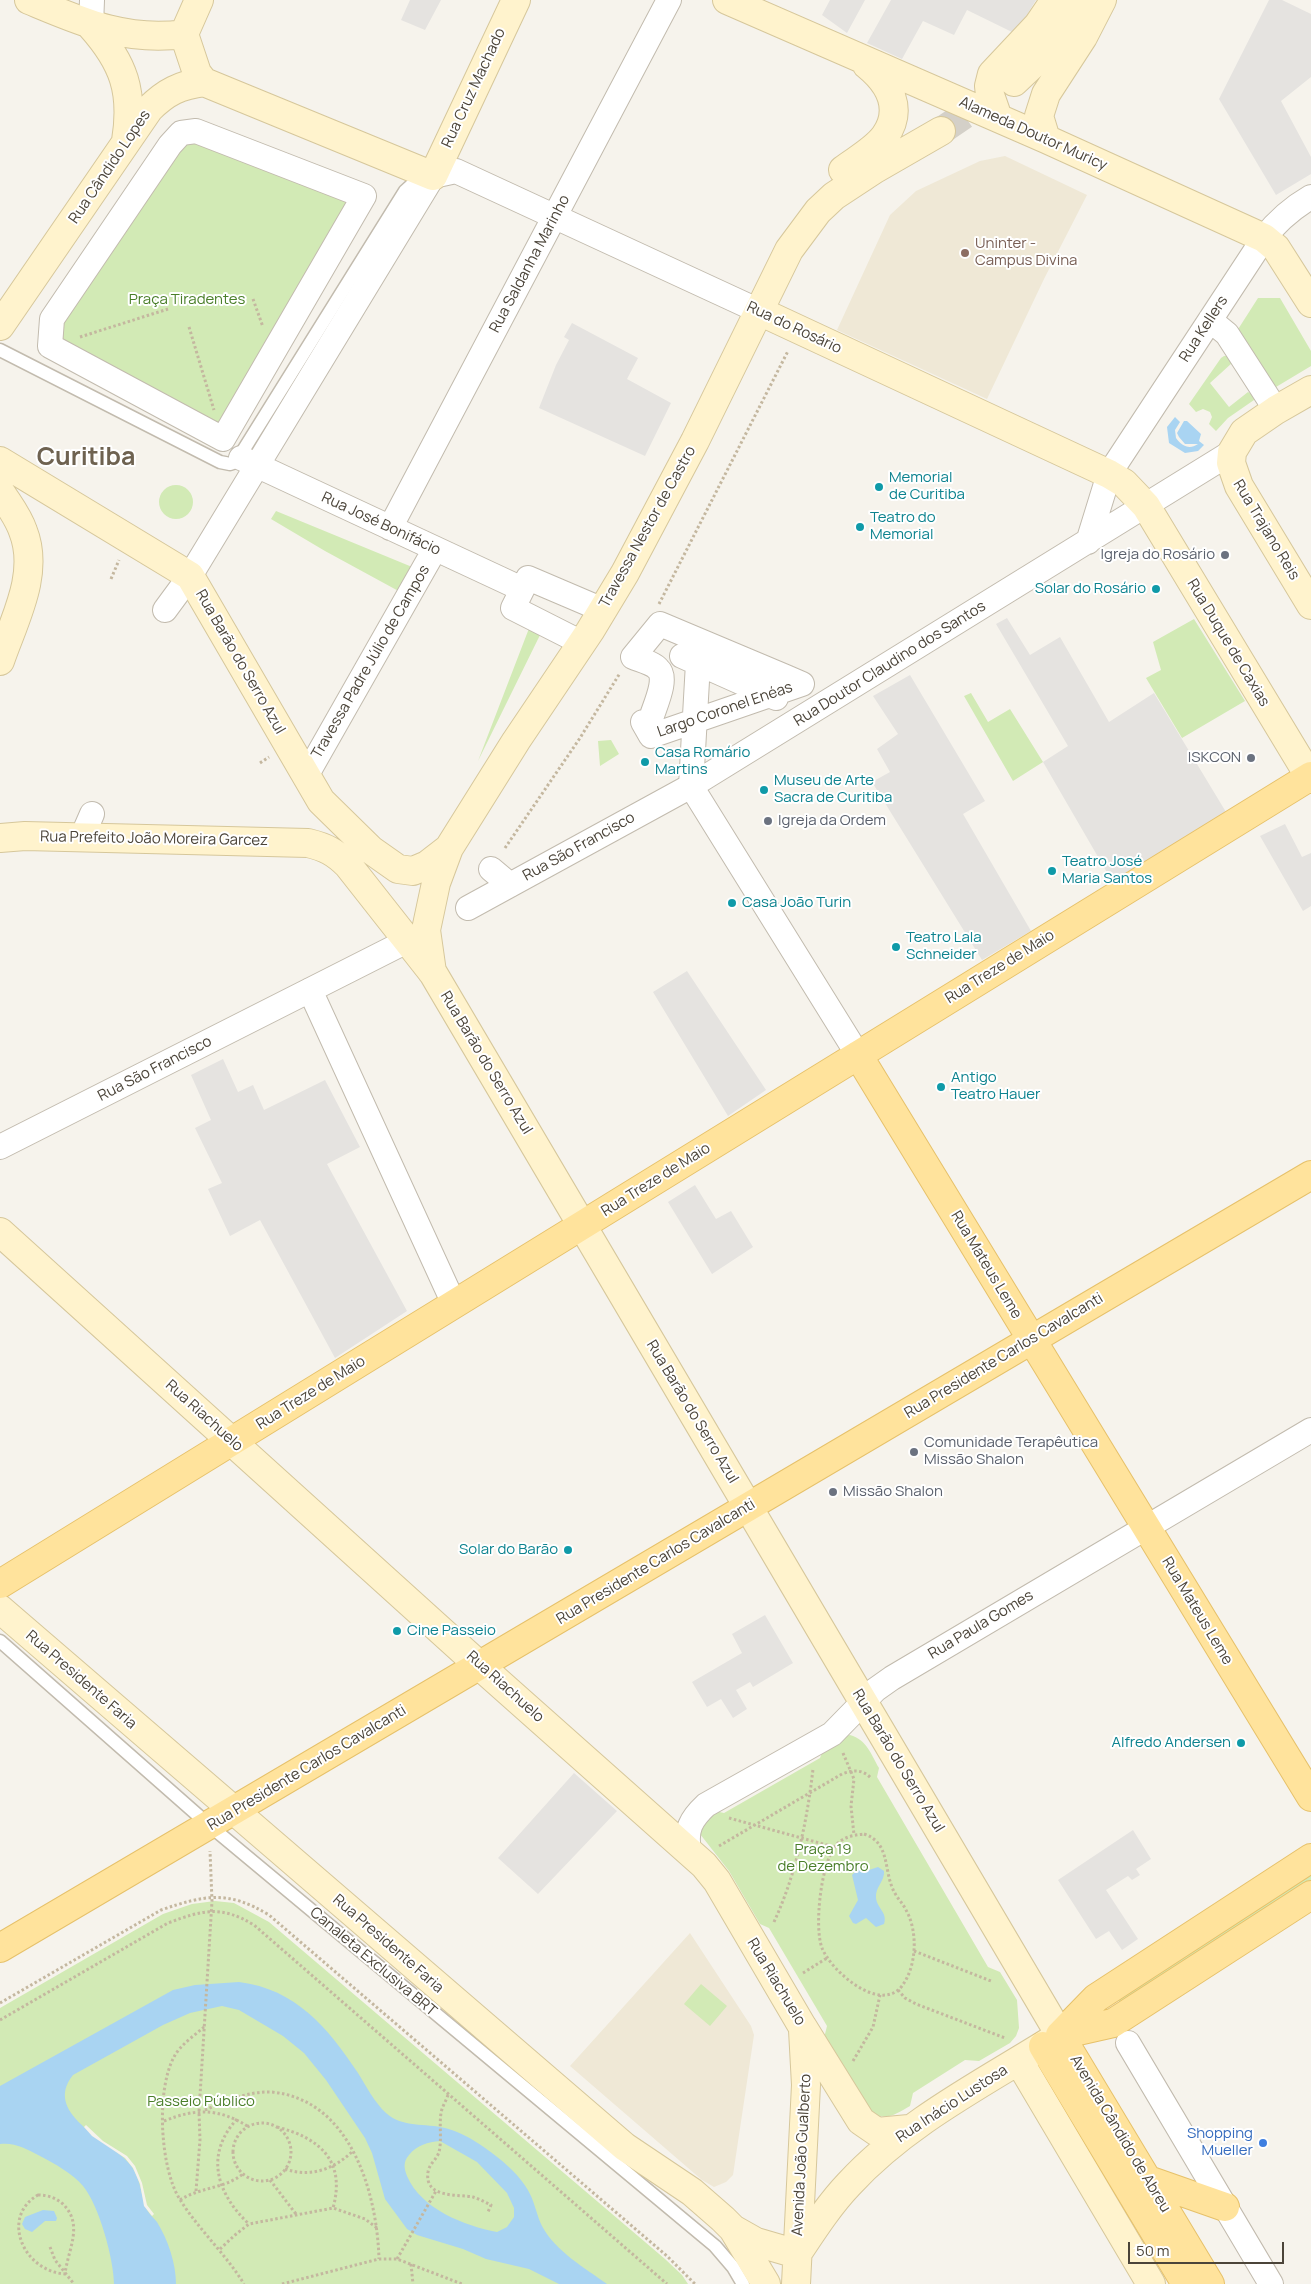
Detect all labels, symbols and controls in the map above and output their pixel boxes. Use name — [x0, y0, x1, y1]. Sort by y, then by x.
street label: Rua Cruz Machado — [438, 25, 510, 151]
street label: Alameda Doutor Muricy — [956, 93, 1110, 175]
street label: Rua Cândido Lopes — [65, 107, 155, 227]
street label: Rua Saldanha Marinho — [486, 192, 574, 336]
place label: Uninter - Campus Divina — [975, 235, 1077, 270]
marker: Uninter - Campus Divina — [959, 247, 971, 259]
park label: Praça Tiradentes — [129, 291, 245, 309]
street label: Rua Kellers — [1176, 292, 1232, 366]
street label: Rua do Rosário — [744, 298, 844, 358]
district label: Curitiba — [37, 443, 135, 473]
street label: Travessa Nestor de Castro — [596, 443, 700, 611]
place label: Memorial de Curitiba — [889, 469, 965, 504]
street label: Rua Trajano Reis — [1229, 477, 1303, 583]
marker: Memorial de Curitiba — [873, 481, 885, 493]
street label: Rua José Bonifácio — [319, 488, 443, 560]
place label: Teatro do Memorial — [870, 509, 936, 544]
marker: Teatro do Memorial — [854, 521, 866, 533]
place label: Igreja do Rosário — [1100, 546, 1215, 564]
marker: Igreja do Rosário — [1219, 549, 1231, 561]
street label: Travessa Padre Júlio de Campos — [308, 562, 434, 762]
street label: Rua Duque de Caxias — [1183, 576, 1273, 710]
place label: Solar do Rosário — [1035, 580, 1146, 598]
marker: Solar do Rosário — [1150, 583, 1162, 595]
street label: Rua Barão do Serro Azul — [191, 587, 289, 737]
street label: Rua Doutor Claudino dos Santos — [791, 597, 989, 731]
street label: Largo Coronel Enéas — [655, 678, 795, 742]
place label: Casa Romário Martins — [655, 744, 750, 779]
place label: ISKCON — [1188, 749, 1241, 767]
marker: ISKCON — [1245, 752, 1257, 764]
marker: Casa Romário Martins — [639, 756, 651, 768]
place label: Museu de Arte Sacra de Curitiba — [774, 772, 892, 807]
marker: Museu de Arte Sacra de Curitiba — [758, 784, 770, 796]
street label: Rua São Francisco — [520, 809, 638, 885]
place label: Igreja da Ordem — [778, 812, 886, 830]
marker: Igreja da Ordem — [762, 815, 774, 827]
street label: Rua Prefeito João Moreira Garcez — [40, 828, 268, 850]
place label: Teatro José Maria Santos — [1062, 853, 1152, 888]
marker: Teatro José Maria Santos — [1046, 865, 1058, 877]
place label: Casa João Turin — [742, 894, 851, 912]
marker: Casa João Turin — [726, 897, 738, 909]
street label: Rua Treze de Maio — [942, 926, 1058, 1008]
place label: Teatro Lala Schneider — [906, 929, 982, 964]
marker: Teatro Lala Schneider — [890, 941, 902, 953]
street label: Rua Barão do Serro Azul — [436, 988, 536, 1138]
street label: Rua São Francisco — [95, 1033, 215, 1105]
place label: Antigo Teatro Hauer — [951, 1069, 1041, 1104]
marker: Antigo Teatro Hauer — [935, 1081, 947, 1093]
street label: Rua Treze de Maio — [598, 1139, 714, 1221]
street label: Rua Mateus Leme — [947, 1208, 1025, 1322]
street label: Rua Presidente Carlos Cavalcanti — [901, 1289, 1107, 1423]
street label: Rua Barão do Serro Azul — [642, 1337, 742, 1487]
street label: Rua Treze de Maio — [253, 1352, 369, 1434]
street label: Rua Riachuelo — [161, 1376, 247, 1456]
place label: Comunidade Terapêutica Missão Shalon — [924, 1434, 1098, 1469]
marker: Comunidade Terapêutica Missão Shalon — [908, 1446, 920, 1458]
place label: Missão Shalon — [843, 1483, 943, 1501]
marker: Missão Shalon — [827, 1486, 839, 1498]
street label: Rua Presidente Carlos Cavalcanti — [553, 1495, 759, 1629]
place label: Solar do Barão — [459, 1541, 558, 1559]
marker: Solar do Barão — [562, 1544, 574, 1556]
street label: Rua Mateus Leme — [1158, 1554, 1236, 1668]
street label: Rua Paula Gomes — [925, 1587, 1037, 1663]
place label: Cine Passeio — [407, 1622, 496, 1640]
marker: Cine Passeio — [391, 1625, 403, 1637]
street label: Rua Presidente Faria — [22, 1627, 140, 1733]
street label: Rua Riachuelo — [462, 1647, 548, 1727]
street label: Rua Barão do Serro Azul — [848, 1686, 948, 1836]
street label: Rua Presidente Carlos Cavalcanti — [204, 1701, 410, 1835]
place label: Alfredo Andersen — [1111, 1734, 1231, 1752]
marker: Alfredo Andersen — [1235, 1737, 1247, 1749]
park label: Praça 19 de Dezembro — [777, 1841, 869, 1876]
street label: Rua Presidente Faria — [329, 1891, 447, 1997]
street label: Canaleta Exclusiva BRT — [306, 1904, 440, 2020]
street label: Rua Riachuelo — [743, 1935, 809, 2029]
street label: Avenida Cândido de Abreu — [1066, 2052, 1174, 2216]
street label: Rua Inácio Lustosa — [893, 2061, 1011, 2147]
street label: Avenida João Gualberto — [789, 2073, 815, 2237]
park label: Passeio Público — [147, 2093, 255, 2111]
place label: Shopping Mueller — [1187, 2125, 1253, 2160]
marker: Shopping Mueller — [1257, 2137, 1269, 2149]
scale bar — [1131, 2232, 1287, 2264]
text: 50 m — [1136, 2240, 1170, 2261]

